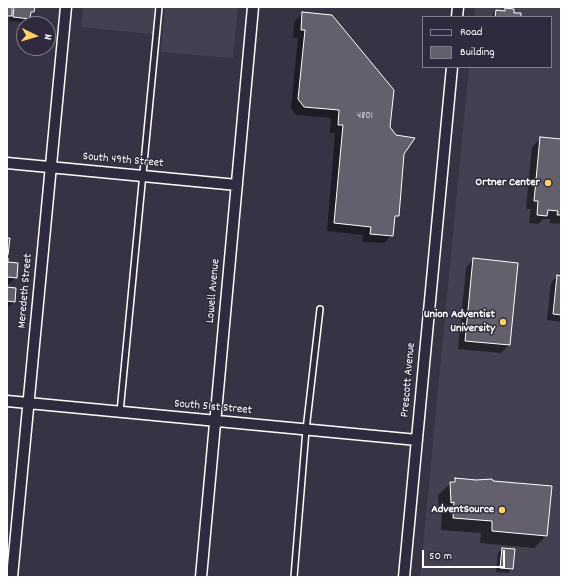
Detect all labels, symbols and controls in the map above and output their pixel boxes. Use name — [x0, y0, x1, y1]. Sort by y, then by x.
north arrow — [16, 16, 56, 56]
legend — [422, 16, 552, 68]
text: Road — [460, 24, 482, 41]
text: N — [39, 34, 55, 40]
text: Building — [460, 44, 495, 61]
house number: 4801 — [357, 111, 373, 123]
street label: South 49th Street — [82, 150, 164, 172]
place label: Ortner Center — [475, 176, 540, 190]
marker: Ortner Center — [543, 178, 553, 188]
street label: Meredeth Street — [16, 253, 36, 329]
street label: Lowell Avenue — [204, 258, 224, 324]
place label: Union Adventist University — [424, 308, 495, 336]
marker: Union Adventist University — [498, 317, 508, 327]
street label: Prescott Avenue — [399, 342, 419, 418]
street label: South 51st Street — [173, 397, 253, 419]
place label: AdventSource — [431, 503, 494, 517]
marker: AdventSource — [497, 505, 507, 515]
scale bar — [424, 542, 507, 568]
text: 50 m — [429, 548, 452, 565]

